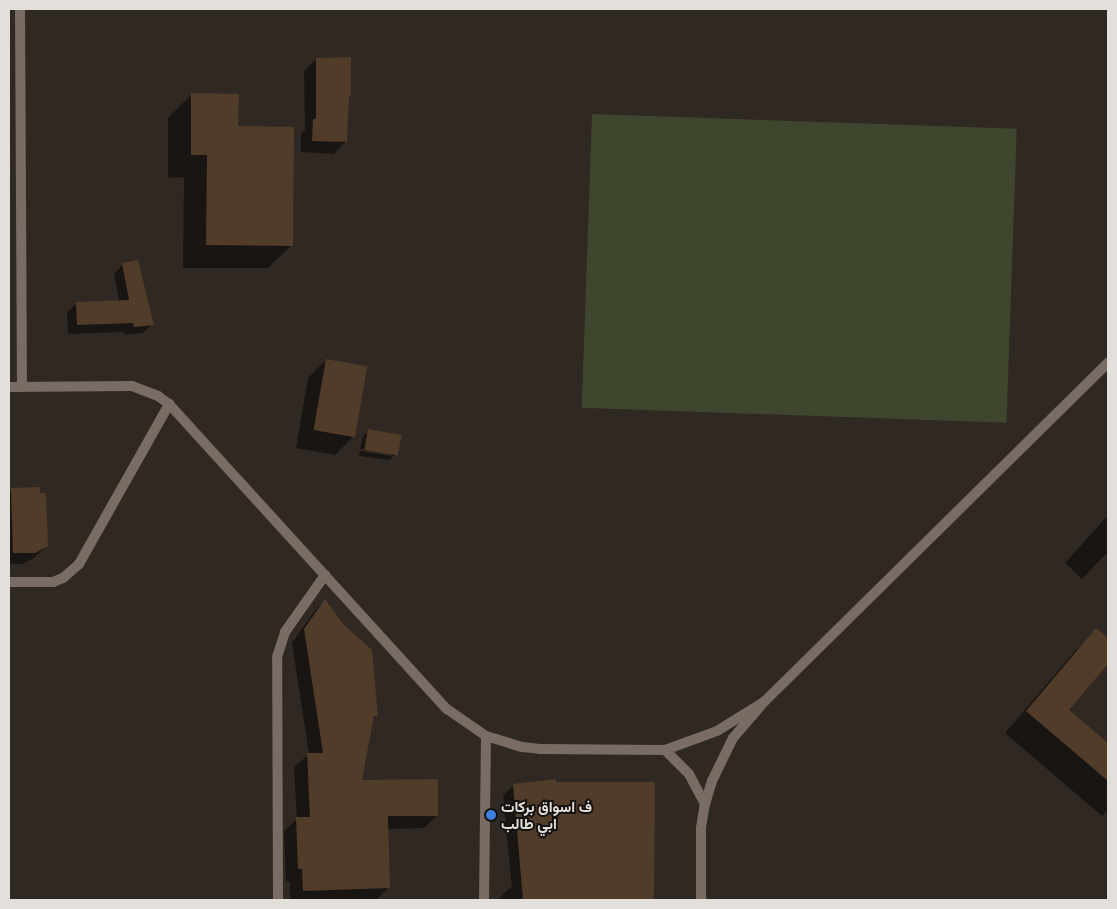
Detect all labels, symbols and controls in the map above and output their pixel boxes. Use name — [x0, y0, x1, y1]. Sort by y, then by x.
place label: ف اسواق بركات ابي طالب — [501, 797, 592, 832]
marker: ف اسواق بركات ابي طالب — [485, 809, 497, 821]

